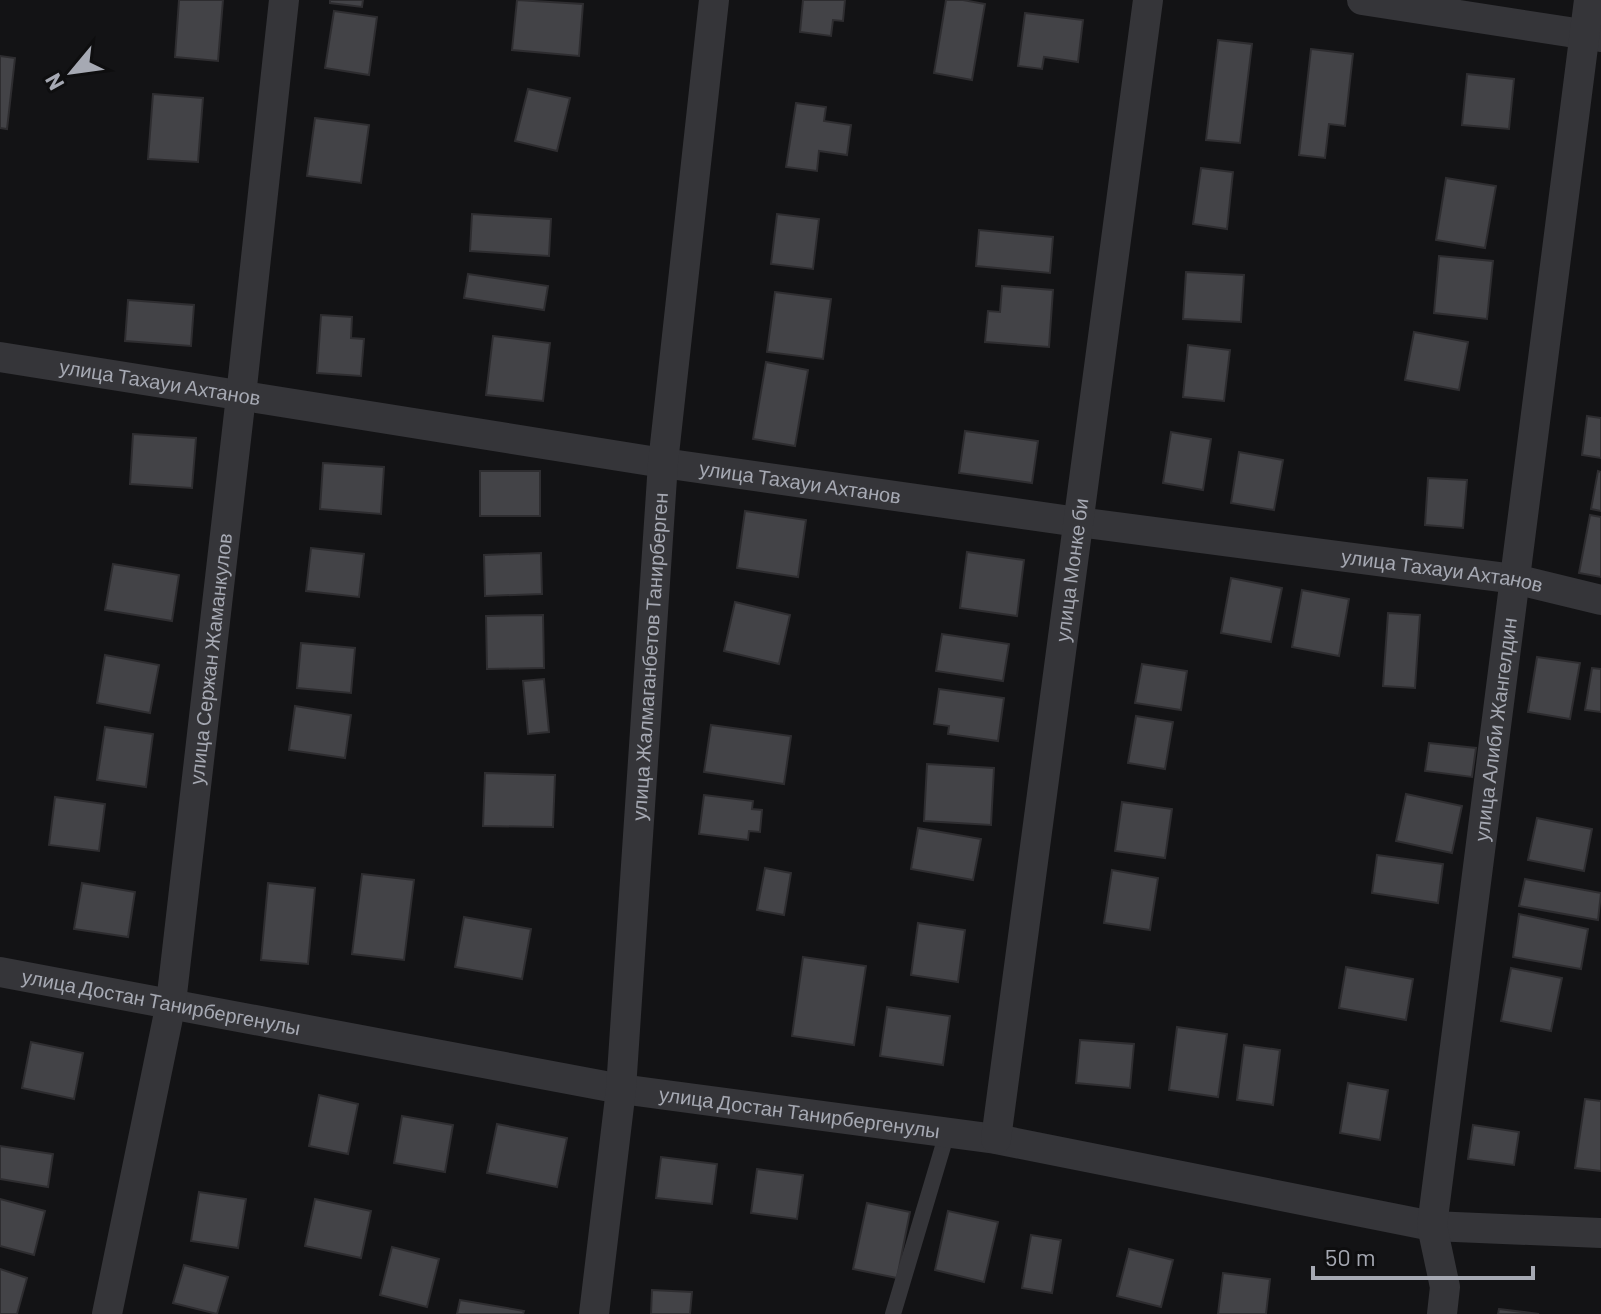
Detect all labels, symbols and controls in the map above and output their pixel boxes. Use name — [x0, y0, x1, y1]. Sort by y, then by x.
north arrow — [32, 32, 112, 112]
text: N — [39, 69, 69, 95]
street label: улица Тахауи Ахтанов — [58, 354, 262, 409]
street label: улица Тахауи Ахтанов — [698, 455, 903, 508]
street label: улица Жалмаганбетов Танирберген — [626, 492, 672, 822]
street label: улица Монке би — [1049, 497, 1092, 643]
street label: улица Сержан Жаманкулов — [183, 532, 236, 786]
street label: улица Тахауи Ахтанов — [1340, 543, 1546, 596]
street label: улица Алиби Жангелдин — [1468, 616, 1521, 843]
street label: улица Достан Танирбергенулы — [20, 963, 303, 1039]
street label: улица Достан Танирбергенулы — [658, 1081, 941, 1142]
scale bar — [1313, 1230, 1533, 1280]
text: 50 m — [1325, 1242, 1376, 1271]

